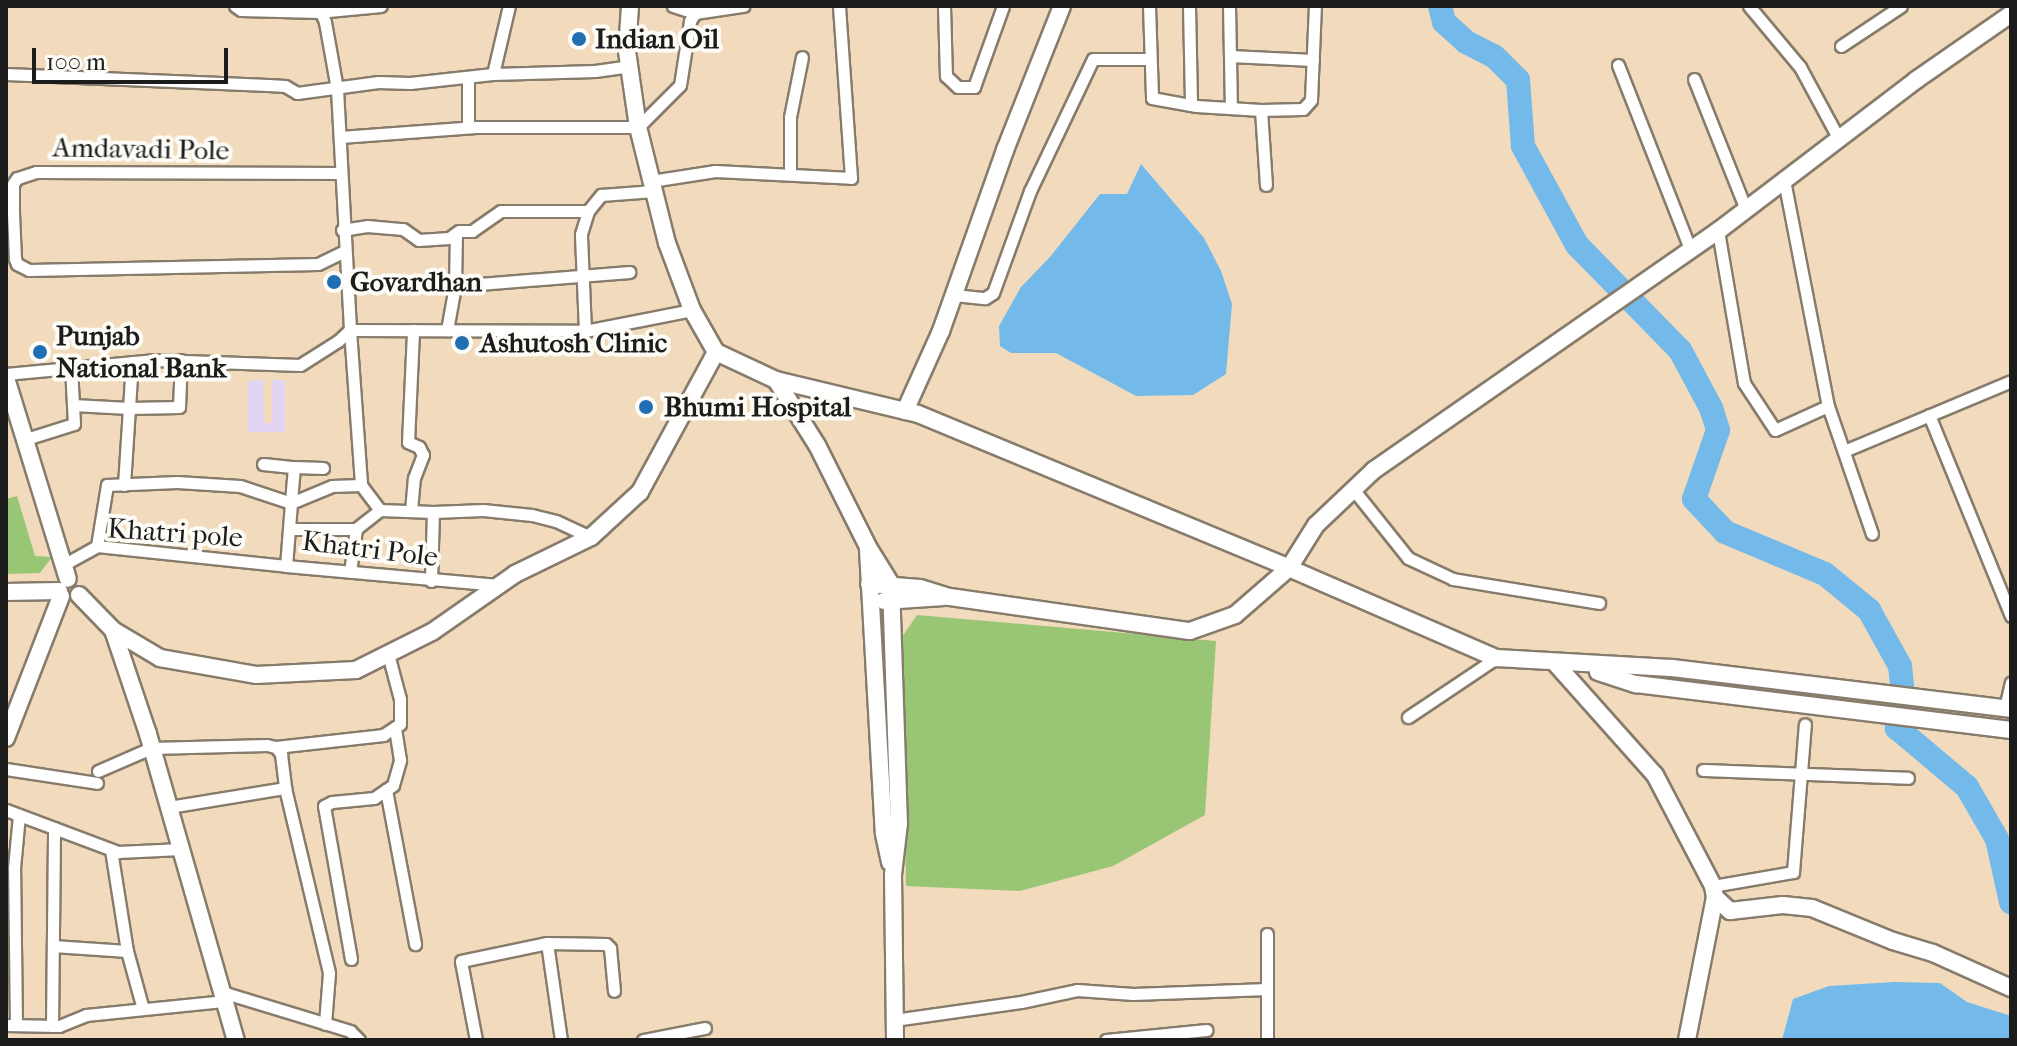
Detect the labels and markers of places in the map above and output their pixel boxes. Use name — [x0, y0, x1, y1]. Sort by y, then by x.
place label: Indian Oil — [595, 22, 719, 56]
marker: Indian Oil — [570, 30, 588, 48]
place label: Govardhan — [350, 265, 482, 299]
marker: Govardhan — [325, 273, 343, 291]
place label: Punjab National Bank — [56, 319, 226, 385]
place label: Ashutosh Clinic — [480, 326, 667, 360]
marker: Ashutosh Clinic — [451, 332, 473, 354]
marker: Punjab National Bank — [31, 343, 49, 361]
place label: Bhumi Hospital — [664, 390, 851, 424]
marker: Bhumi Hospital — [635, 396, 657, 418]

